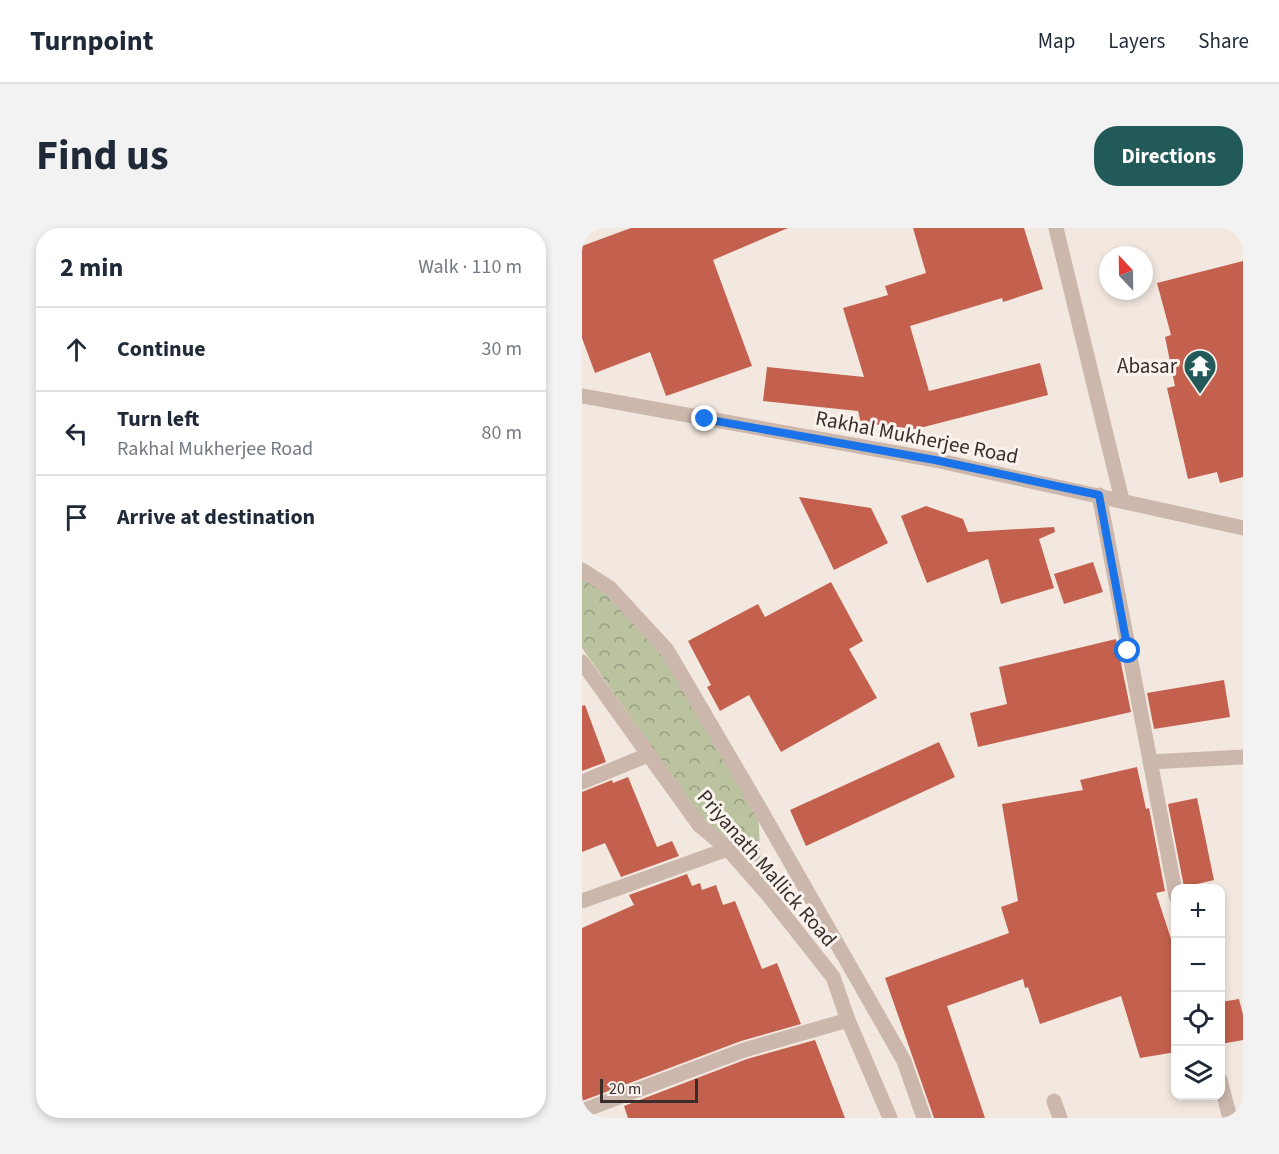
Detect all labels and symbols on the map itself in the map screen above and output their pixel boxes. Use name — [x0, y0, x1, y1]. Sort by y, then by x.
north arrow — [1099, 246, 1153, 300]
temple icon: Abasar — [1182, 348, 1218, 395]
place label: Abasar — [1117, 351, 1178, 381]
street label: Rakhal Mukherjee Road — [813, 403, 1021, 471]
route end — [691, 405, 717, 431]
route start — [1114, 637, 1140, 663]
street label: Priyanath Mallick Road — [690, 783, 844, 953]
scale bar — [600, 1076, 698, 1104]

